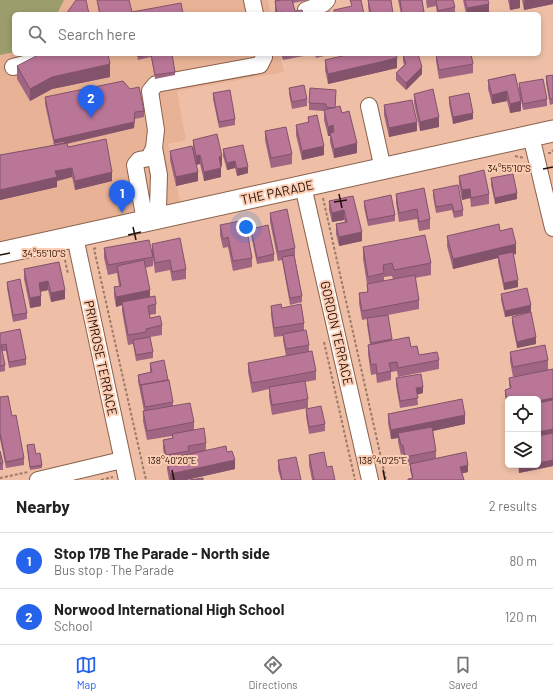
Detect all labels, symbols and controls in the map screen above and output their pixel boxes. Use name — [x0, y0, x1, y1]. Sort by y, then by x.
search box — [12, 12, 541, 56]
icon: search — [26, 23, 48, 45]
text: Search here — [58, 25, 136, 43]
pin: 2 — [78, 85, 104, 118]
text: 34°55'10"S — [487, 162, 531, 174]
street label: THE PARADE — [239, 176, 315, 208]
pin: 1 — [109, 180, 135, 213]
your location — [236, 217, 256, 237]
text: 34°55'10"S — [22, 247, 66, 259]
street label: GORDON TERRACE — [317, 279, 357, 387]
street label: PRIMROSE TERRACE — [81, 299, 121, 417]
map controls — [505, 396, 541, 468]
button: locate — [505, 396, 541, 432]
button: layers — [505, 432, 541, 468]
text: 138°40'20"E — [147, 454, 197, 466]
text: 138°40'25"E — [358, 454, 408, 466]
text: Nearby — [16, 496, 70, 516]
text: 2 results — [489, 498, 537, 514]
text: Stop 17B The Parade - North side — [54, 544, 270, 562]
text: 1 — [27, 553, 31, 569]
text: 80 m — [510, 553, 537, 569]
text: Bus stop · The Parade — [54, 562, 174, 578]
text: Norwood International High School — [54, 600, 284, 618]
text: 2 — [25, 609, 33, 625]
text: 120 m — [505, 609, 537, 625]
text: School — [54, 618, 92, 634]
tab: Map — [75, 654, 97, 691]
tab: Directions — [248, 654, 298, 691]
tab: Saved — [449, 654, 478, 691]

